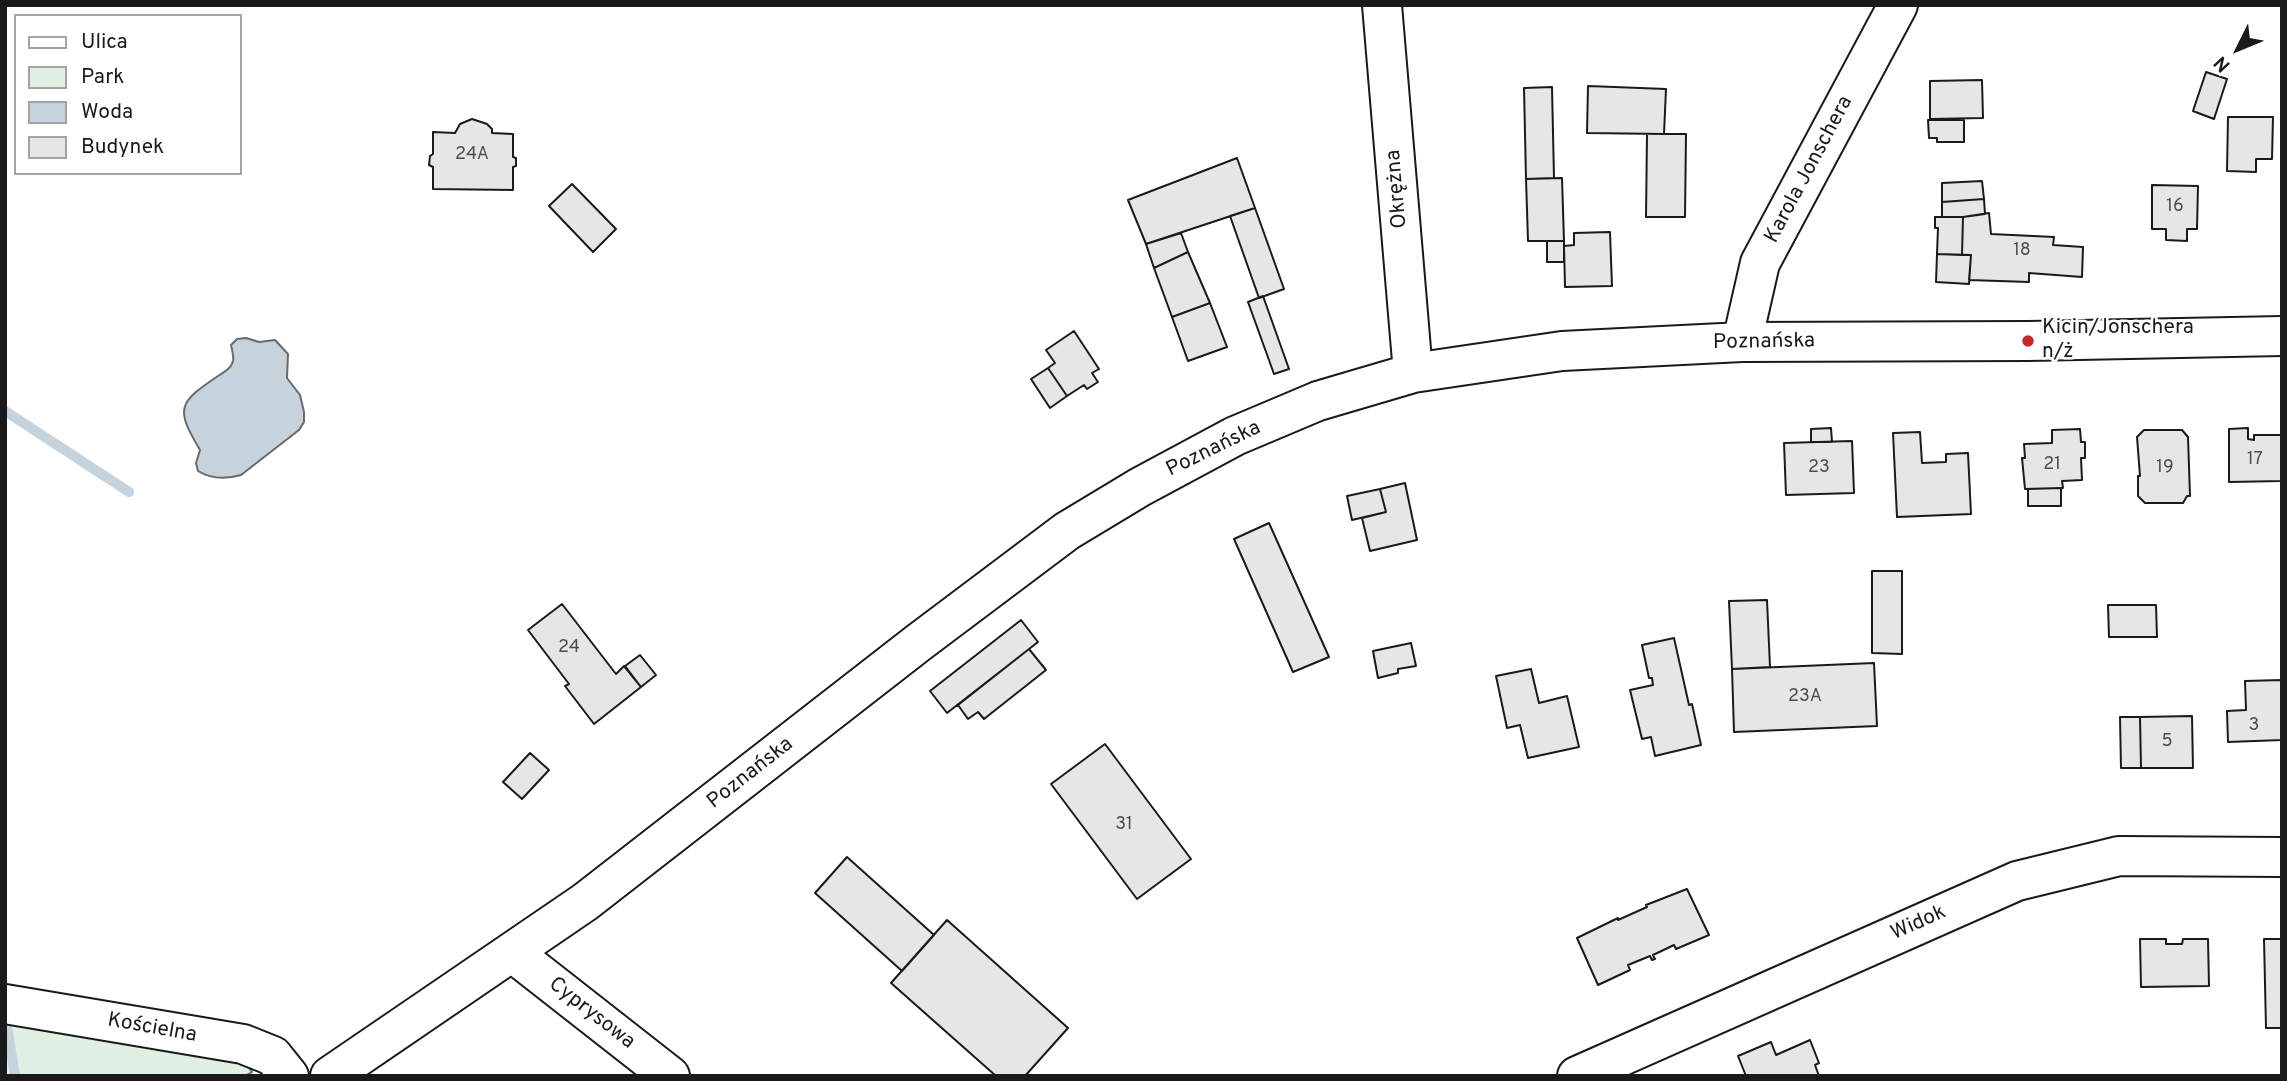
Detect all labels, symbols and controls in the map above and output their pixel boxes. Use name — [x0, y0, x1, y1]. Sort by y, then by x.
legend — [14, 14, 242, 175]
north arrow — [2203, 14, 2273, 84]
text: Ulica — [81, 29, 128, 56]
text: N — [2209, 50, 2236, 76]
text: Park — [81, 64, 124, 91]
street label: Karola Jonschera — [1761, 92, 1859, 248]
text: Woda — [81, 99, 133, 126]
text: Budynek — [81, 134, 164, 161]
house number: 24A — [455, 144, 489, 166]
street label: Okrężna — [1382, 149, 1414, 229]
house number: 16 — [2166, 196, 2184, 218]
house number: 18 — [2013, 240, 2031, 262]
place label: Kicin/Jonschera n/ż — [2042, 316, 2194, 366]
street label: Poznańska — [1713, 330, 1815, 356]
marker: Kicin/Jonschera n/ż — [2020, 333, 2036, 349]
street label: Poznańska — [1163, 416, 1265, 484]
house number: 17 — [2247, 449, 2263, 471]
house number: 21 — [2043, 454, 2061, 476]
house number: 23 — [1808, 457, 1830, 479]
house number: 19 — [2156, 457, 2174, 479]
house number: 24 — [558, 637, 580, 659]
house number: 23A — [1788, 686, 1822, 708]
house number: 3 — [2249, 715, 2259, 737]
house number: 5 — [2161, 731, 2173, 753]
street label: Poznańska — [703, 733, 799, 815]
house number: 31 — [1115, 814, 1133, 836]
street label: Widok — [1888, 901, 1950, 947]
street label: Cyprysowa — [543, 973, 639, 1055]
street label: Kościelna — [105, 1009, 199, 1049]

